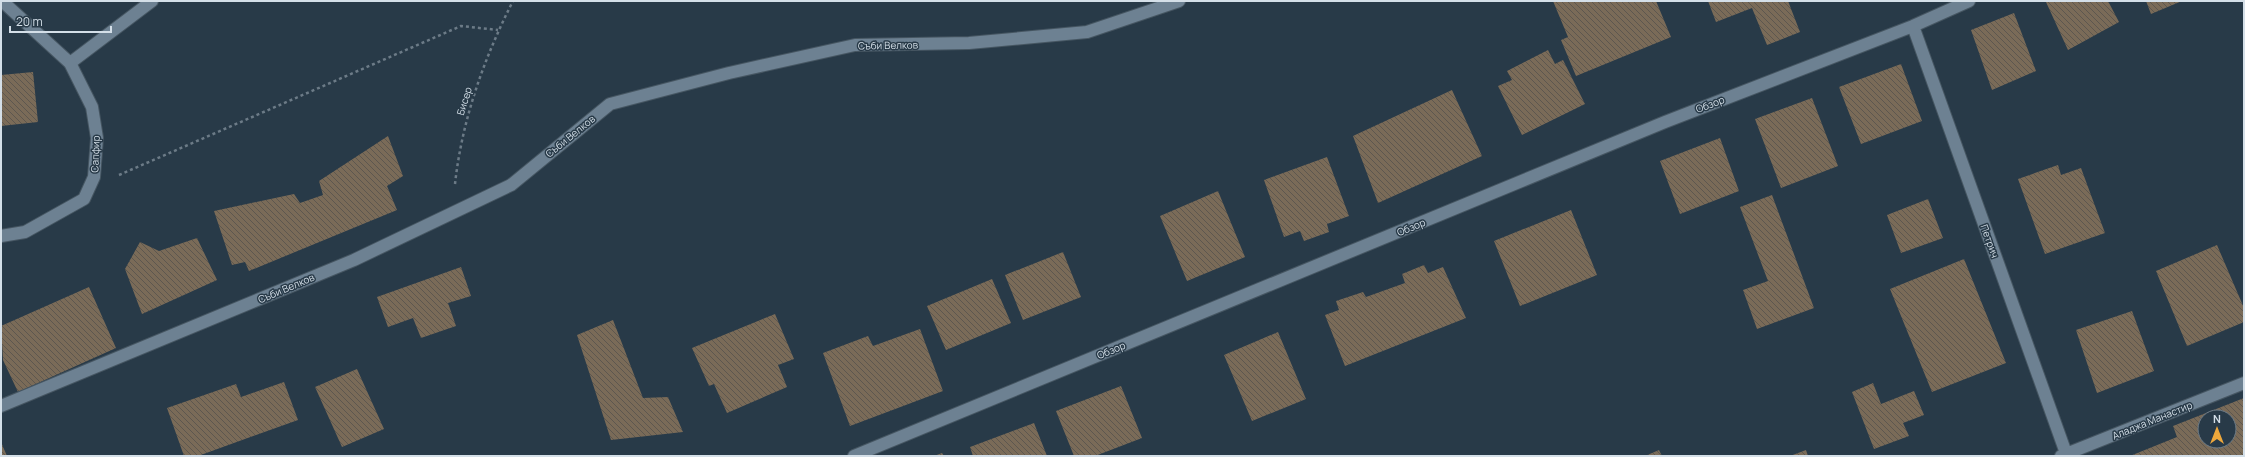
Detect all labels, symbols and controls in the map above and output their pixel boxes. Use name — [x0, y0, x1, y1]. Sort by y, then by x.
scale bar — [10, 8, 111, 34]
text: 20 m — [16, 13, 43, 30]
street label: Съби Велков — [858, 37, 919, 53]
street label: Бисер — [453, 85, 475, 117]
street label: Обзор — [1694, 92, 1727, 116]
street label: Съби Велков — [542, 111, 598, 160]
street label: Сапфир — [87, 135, 103, 173]
street label: Обзор — [1395, 215, 1428, 239]
street label: Петрич — [1977, 222, 2003, 260]
street label: Съби Велков — [256, 270, 317, 306]
street label: Обзор — [1095, 338, 1128, 362]
street label: Аладжа Манастир — [2110, 397, 2194, 443]
north arrow — [2197, 409, 2237, 449]
text: N — [2213, 411, 2221, 426]

